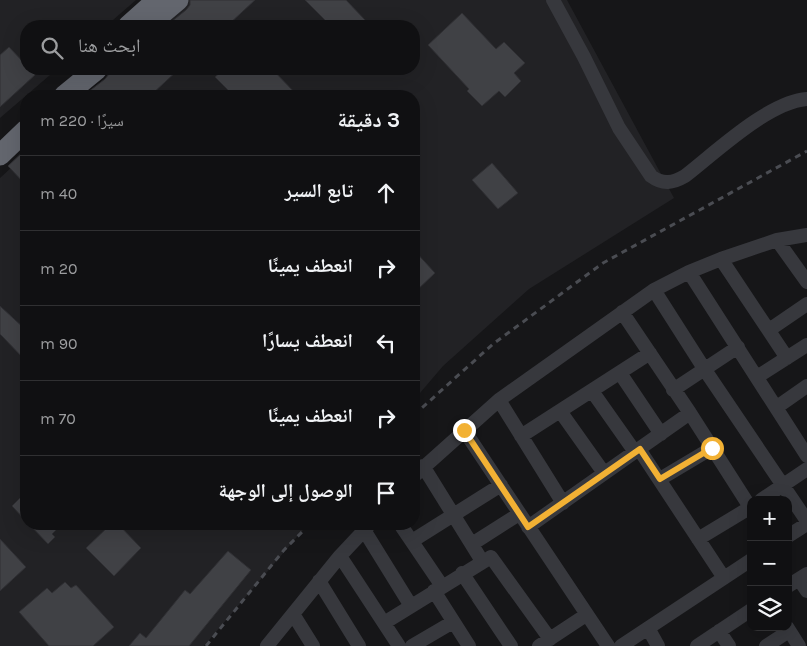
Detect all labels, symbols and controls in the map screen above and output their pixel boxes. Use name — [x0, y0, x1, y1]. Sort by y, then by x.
search box — [20, 20, 420, 75]
icon: search — [38, 34, 66, 62]
text: ابحث هنا — [78, 35, 140, 57]
text: 3 دقيقة — [338, 108, 400, 132]
text: سيرًا · 220 m — [40, 111, 124, 130]
icon: ahead — [372, 179, 400, 207]
text: تابع السير — [285, 180, 353, 202]
text: 40 m — [40, 184, 77, 203]
icon: right — [372, 254, 400, 282]
text: انعطف يمينًا — [268, 255, 353, 277]
text: 20 m — [40, 259, 78, 278]
icon: left — [372, 329, 400, 357]
text: انعطف يسارًا — [262, 330, 353, 352]
text: 90 m — [40, 334, 78, 353]
icon: right — [372, 404, 400, 432]
text: انعطف يمينًا — [268, 405, 353, 427]
text: 70 m — [40, 409, 76, 428]
route end — [453, 419, 476, 442]
route start — [701, 437, 724, 460]
icon: arrive — [372, 479, 400, 507]
text: الوصول إلى الوجهة — [218, 480, 353, 502]
map controls — [747, 496, 792, 631]
button: + — [747, 496, 792, 541]
button: − — [747, 541, 792, 586]
button: layers — [747, 586, 792, 631]

